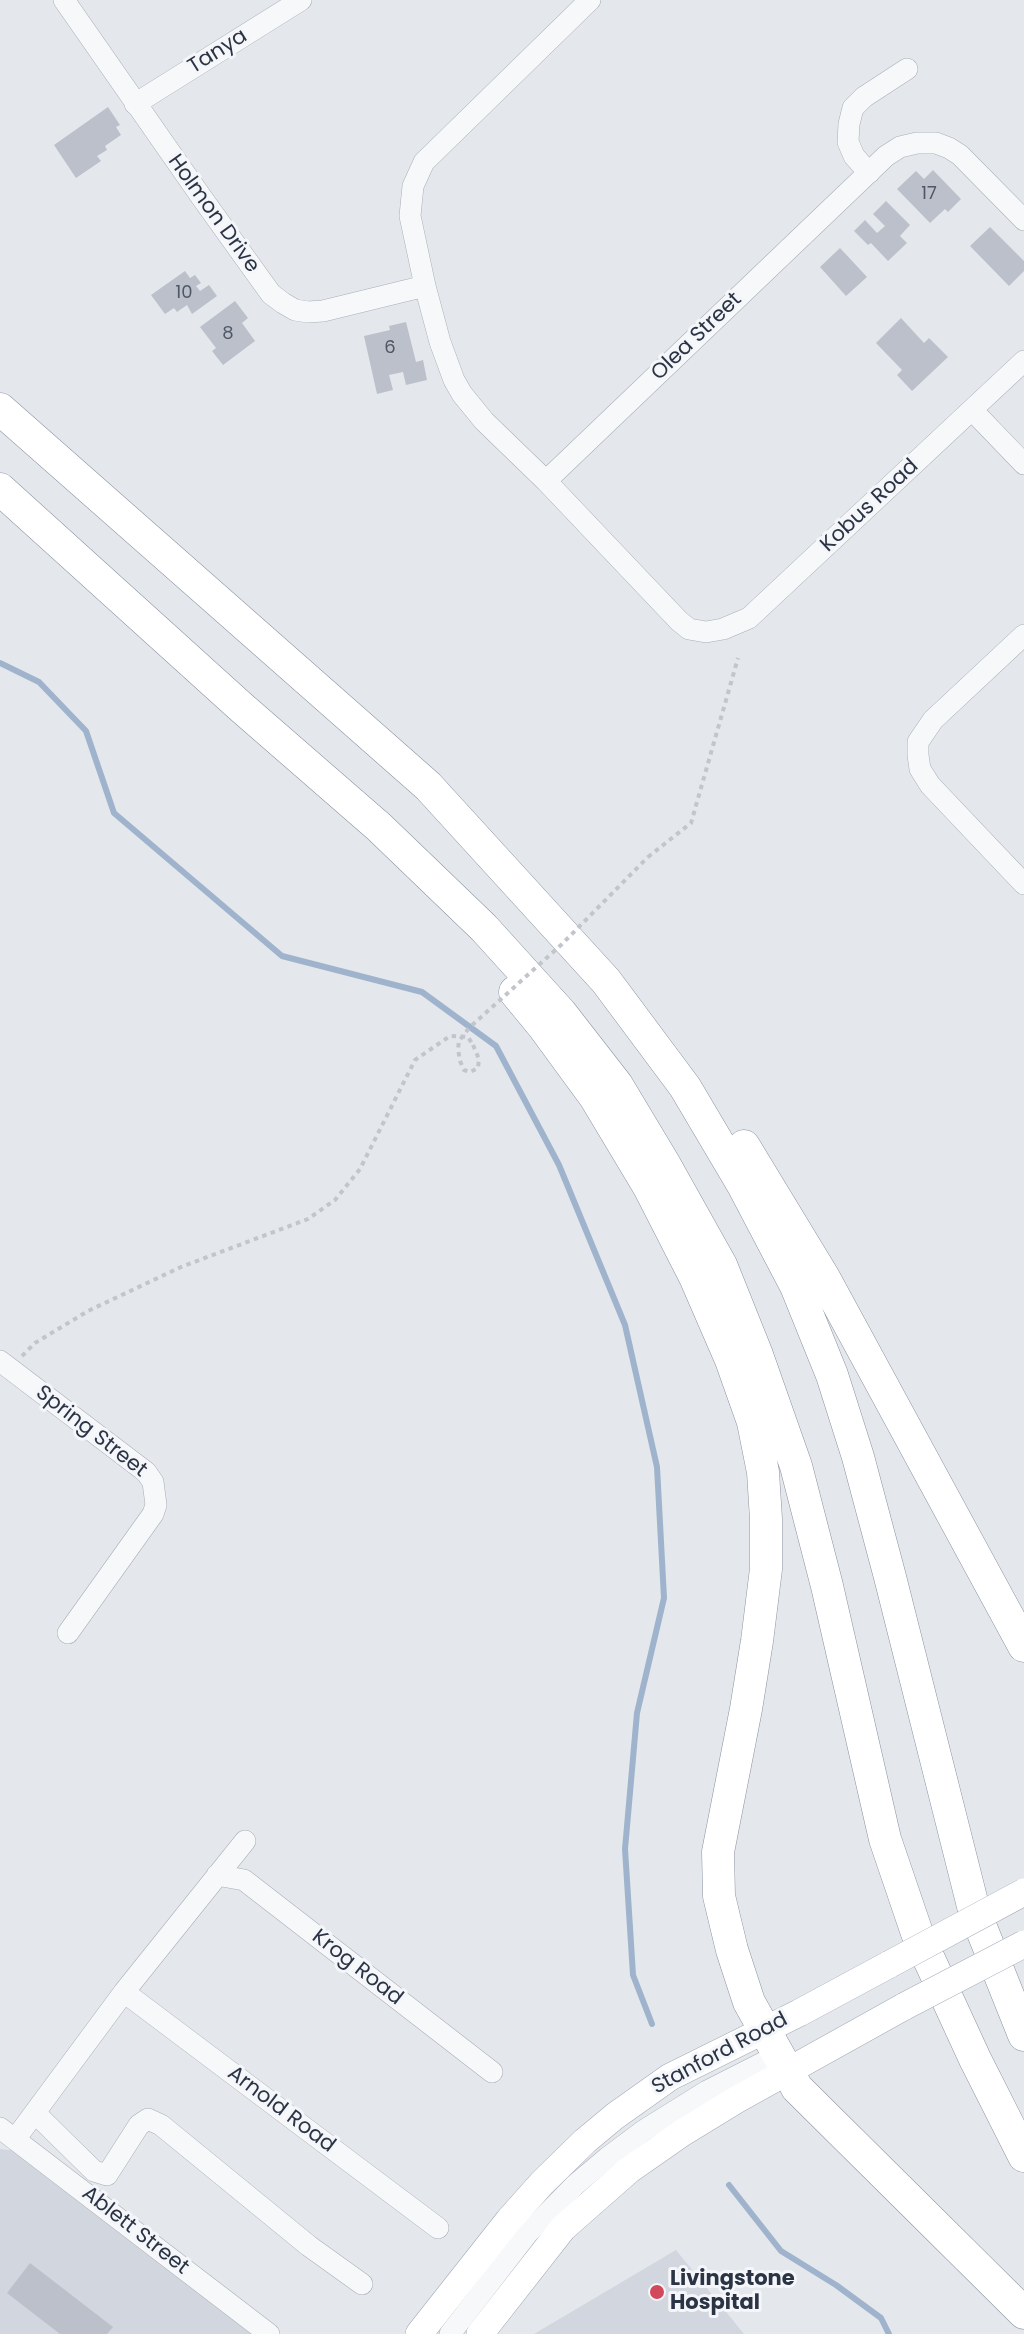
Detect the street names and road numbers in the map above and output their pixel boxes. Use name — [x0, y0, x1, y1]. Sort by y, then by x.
street label: Tanya — [184, 24, 252, 80]
street label: Holmon Drive — [162, 150, 264, 278]
street label: Olea Street — [647, 288, 747, 386]
street label: Kobus Road — [816, 454, 924, 558]
street label: Spring Street — [30, 1381, 152, 1483]
street label: Krog Road — [307, 1925, 407, 2011]
street label: Stanford Road — [648, 2008, 792, 2100]
street label: Arnold Road — [222, 2061, 340, 2159]
street label: Ablett Street — [76, 2181, 194, 2281]

